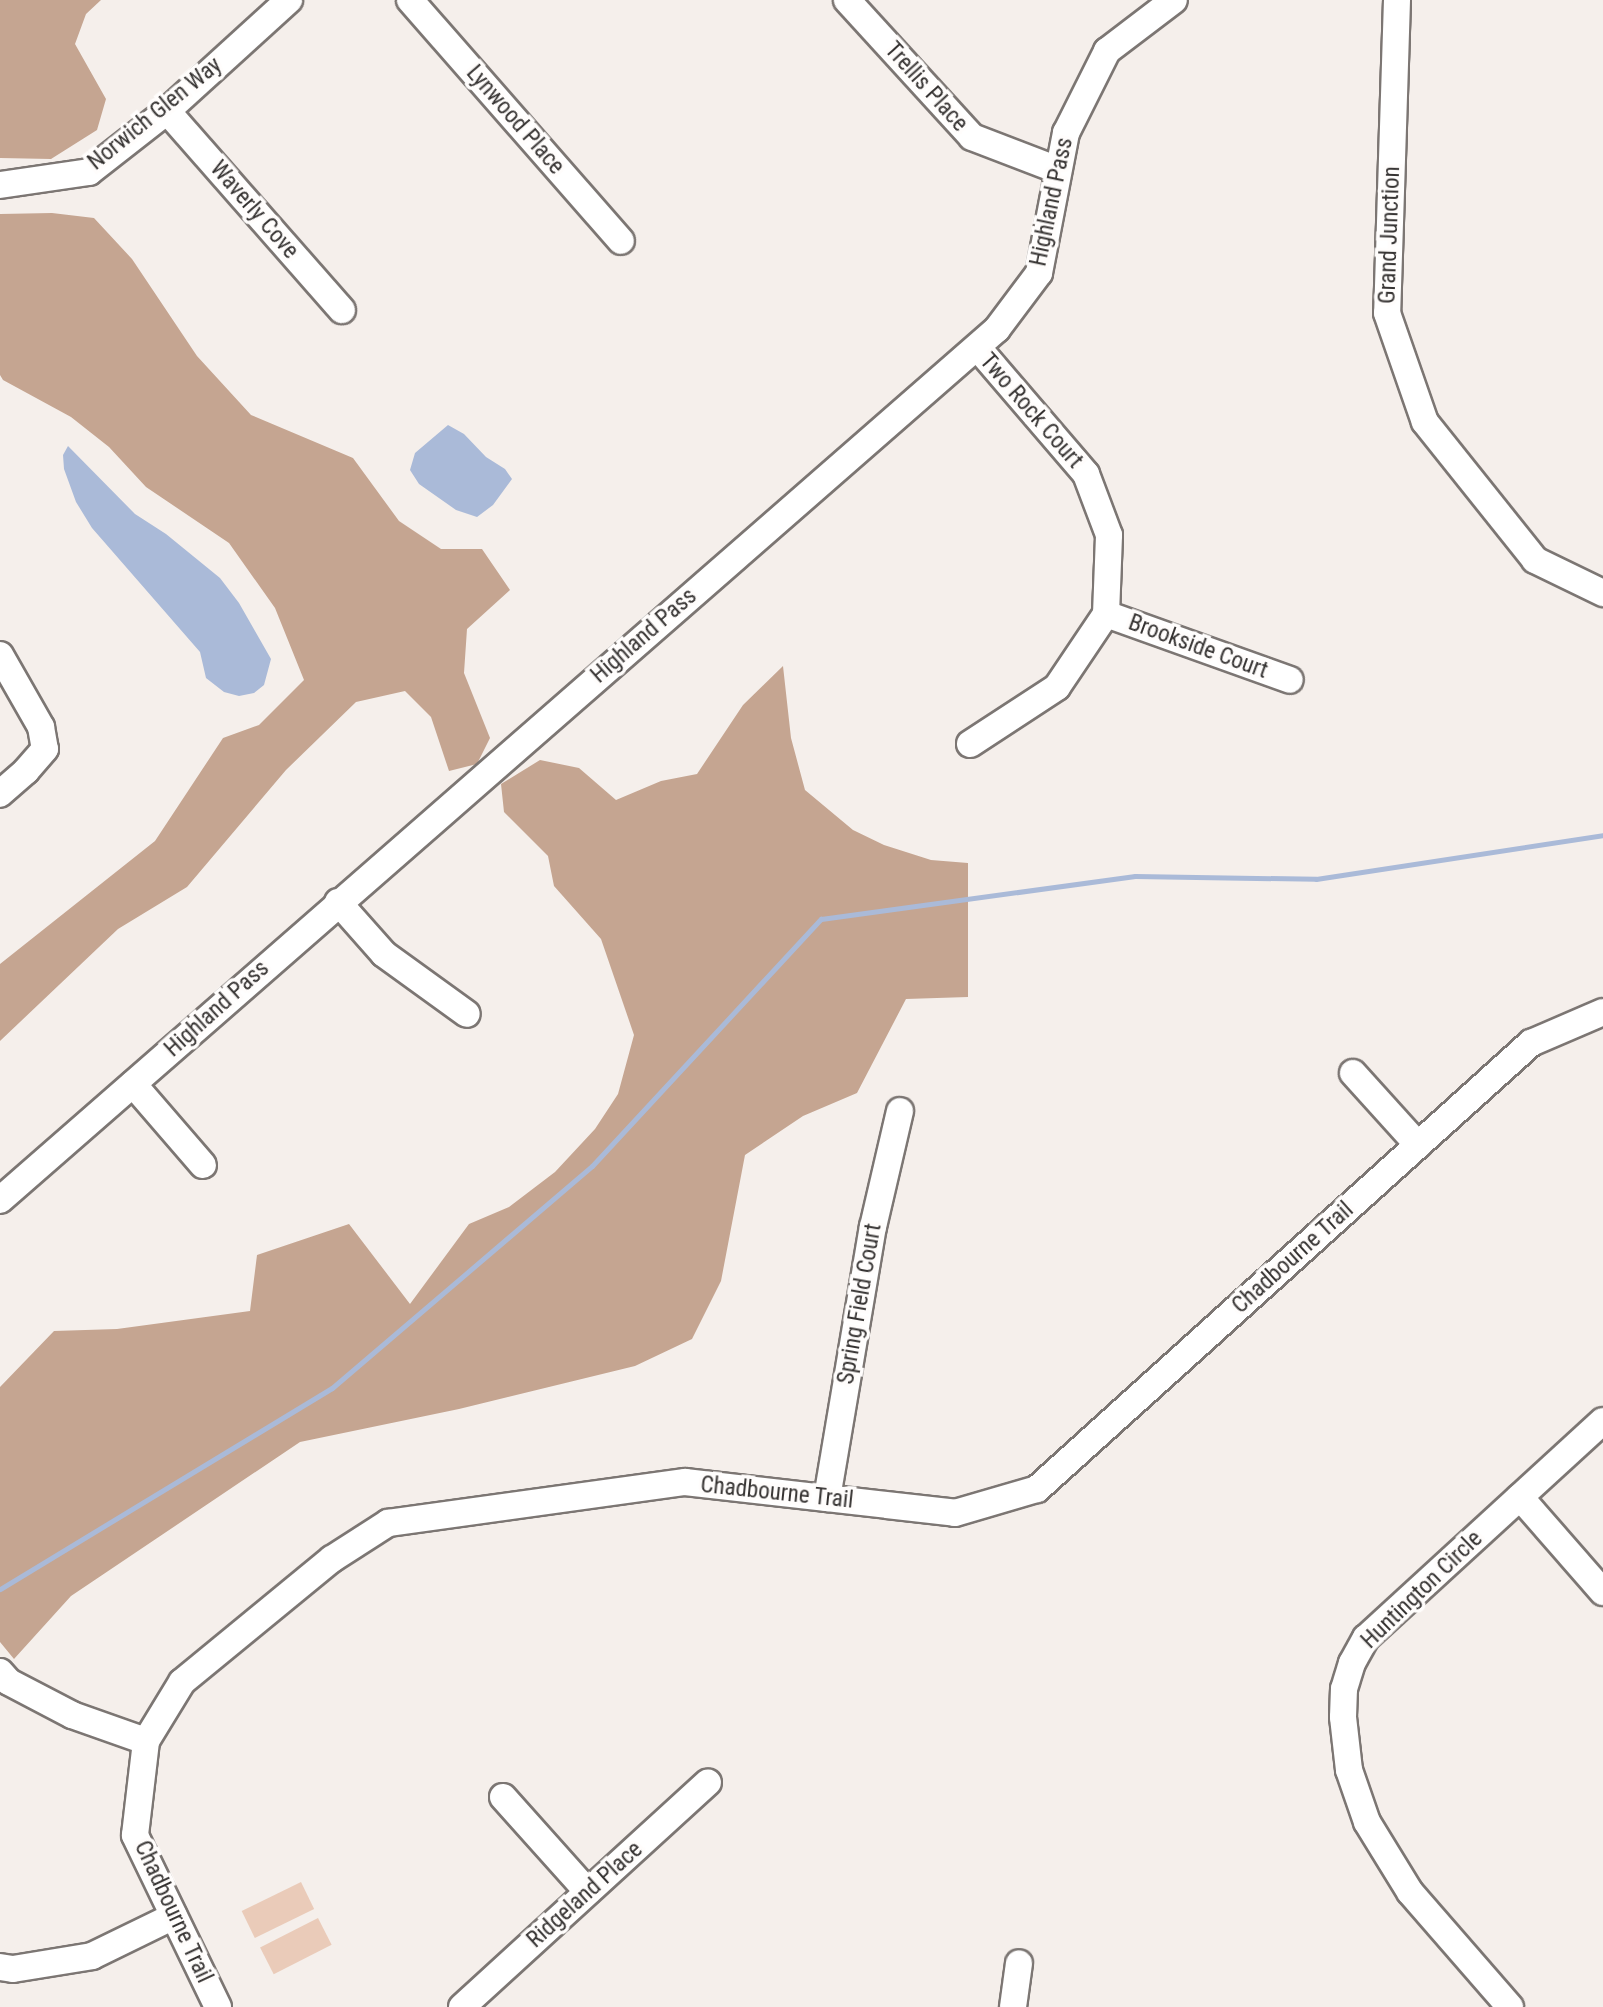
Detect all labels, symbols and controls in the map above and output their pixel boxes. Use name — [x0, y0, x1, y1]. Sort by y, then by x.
street label: Trellis Place — [879, 37, 973, 137]
street label: Norwich Glen Way — [83, 52, 227, 176]
street label: Lynwood Place — [460, 60, 570, 180]
street label: Highland Pass — [1025, 135, 1079, 269]
street label: Waverly Cove — [204, 155, 304, 265]
street label: Grand Junction — [1374, 166, 1406, 304]
street label: Two Rock Court — [974, 348, 1088, 474]
street label: Highland Pass — [586, 583, 702, 689]
street label: Brookside Court — [1125, 609, 1271, 685]
street label: Highland Pass — [159, 955, 275, 1063]
street label: Chadbourne Trail — [1227, 1196, 1359, 1320]
street label: Spring Field Court — [832, 1222, 888, 1386]
street label: Chadbourne Trail — [699, 1471, 855, 1515]
street label: Huntington Circle — [1356, 1525, 1488, 1655]
street label: Chadbourne Trail — [128, 1836, 218, 1988]
street label: Ridgeland Place — [522, 1836, 648, 1954]

